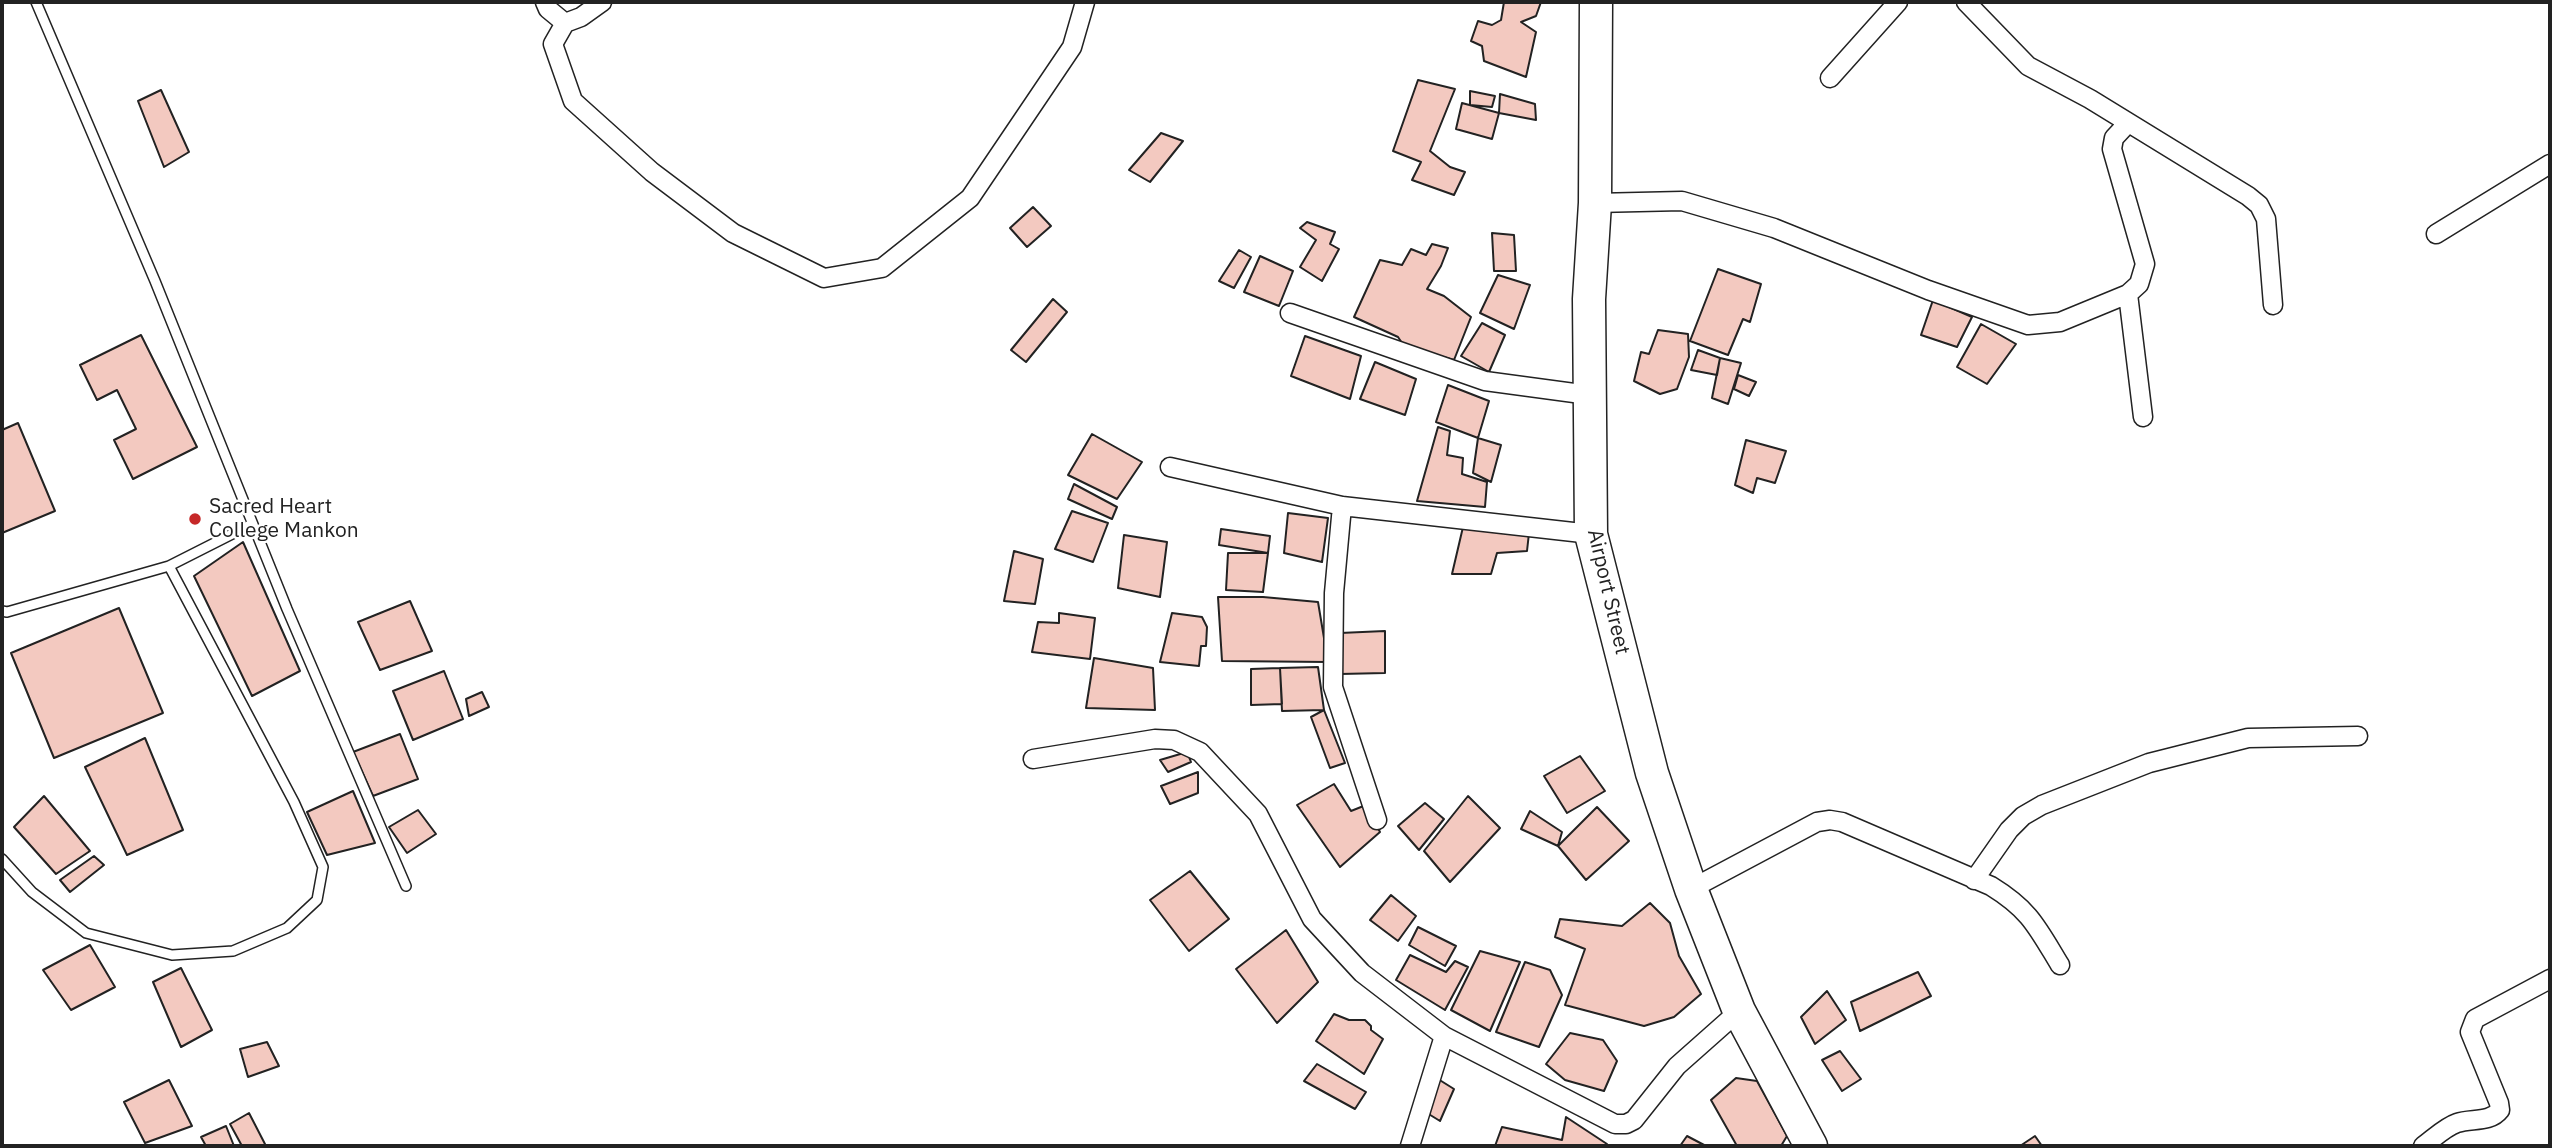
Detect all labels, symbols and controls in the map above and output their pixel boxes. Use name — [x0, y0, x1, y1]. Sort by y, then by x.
place label: Sacred Heart College Mankon — [209, 494, 359, 544]
marker: Sacred Heart College Mankon — [187, 511, 203, 527]
street label: Airport Street — [1581, 527, 1635, 657]

